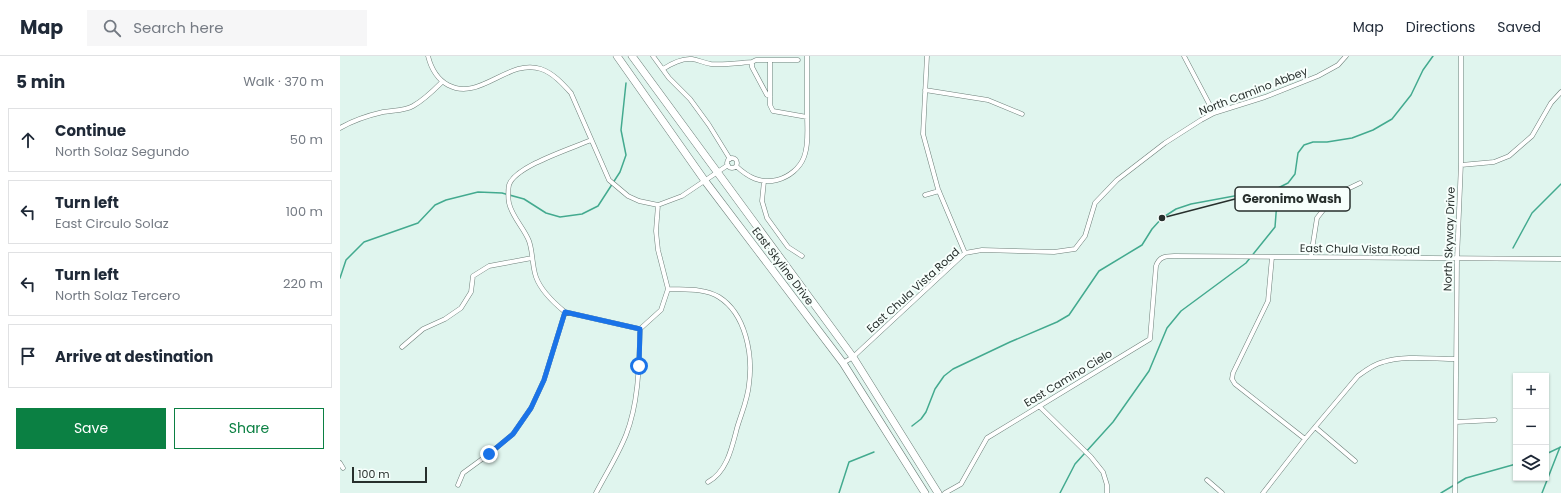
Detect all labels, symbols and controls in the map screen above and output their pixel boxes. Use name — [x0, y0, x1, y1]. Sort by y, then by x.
search box — [87, 10, 367, 46]
text: Map — [20, 14, 63, 41]
icon: search — [101, 17, 123, 39]
text: Search here — [133, 17, 224, 38]
text: Map — [1353, 17, 1384, 37]
text: Directions — [1406, 17, 1475, 37]
text: Saved — [1497, 17, 1541, 37]
street label: North Camino Abbey — [1196, 63, 1310, 119]
text: 5 min — [16, 70, 65, 94]
text: Walk · 370 m — [243, 72, 324, 91]
text: Continue — [55, 120, 126, 141]
icon: ahead — [17, 129, 39, 151]
text: 50 m — [290, 130, 323, 149]
text: North Solaz Segundo — [55, 142, 189, 161]
street label: North Skyway Drive — [1439, 186, 1459, 291]
callout: Geronimo Wash — [1235, 187, 1350, 211]
text: Geronimo Wash — [1242, 190, 1342, 207]
text: Turn left — [55, 192, 119, 213]
icon: left — [17, 201, 39, 223]
text: 100 m — [286, 202, 323, 221]
text: East Circulo Solaz — [55, 214, 169, 233]
street label: East Skyline Drive — [748, 224, 818, 308]
street label: East Chula Vista Road — [1300, 240, 1420, 258]
street label: East Chula Vista Road — [863, 244, 963, 336]
text: Turn left — [55, 264, 119, 285]
icon: left — [17, 273, 39, 295]
text: 220 m — [283, 274, 323, 293]
text: North Solaz Tercero — [55, 286, 180, 305]
icon: arrive — [17, 345, 39, 367]
street label: East Camino Cielo — [1021, 345, 1115, 411]
text: Arrive at destination — [55, 346, 213, 367]
route start — [630, 357, 648, 375]
map controls — [1513, 373, 1549, 481]
button: + — [1513, 373, 1549, 409]
button: Save — [16, 408, 166, 449]
button: Share — [174, 408, 324, 449]
button: − — [1513, 409, 1549, 445]
route end — [480, 445, 498, 463]
button: layers — [1513, 445, 1549, 481]
scale bar — [352, 465, 427, 484]
text: 100 m — [358, 466, 390, 482]

